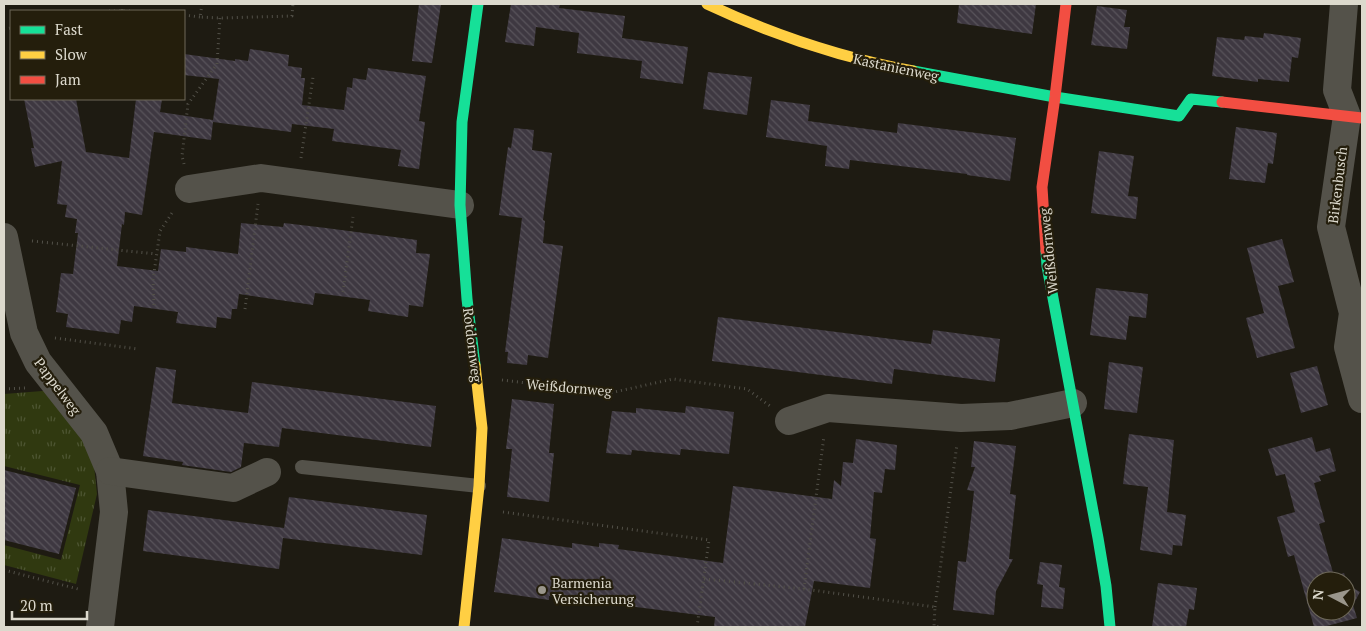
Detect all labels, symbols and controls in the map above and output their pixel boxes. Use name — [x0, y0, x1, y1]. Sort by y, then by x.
legend — [10, 10, 185, 100]
text: Fast — [55, 19, 83, 39]
text: Slow — [55, 44, 88, 64]
street label: Kastanienweg — [852, 49, 941, 85]
text: Jam — [55, 69, 81, 89]
street label: Birkenbusch — [1323, 146, 1351, 224]
street label: Weißdornweg — [1034, 207, 1062, 295]
street label: Rotdornweg — [459, 307, 487, 384]
street label: Pappelweg — [30, 354, 86, 419]
street label: Weißdornweg — [525, 374, 613, 400]
north arrow — [1306, 571, 1356, 621]
place label: Barmenia Versicherung — [552, 573, 635, 608]
marker: Barmenia Versicherung — [536, 584, 548, 596]
scale bar — [12, 588, 88, 620]
text: N — [1308, 588, 1328, 601]
text: 20 m — [20, 595, 53, 615]

